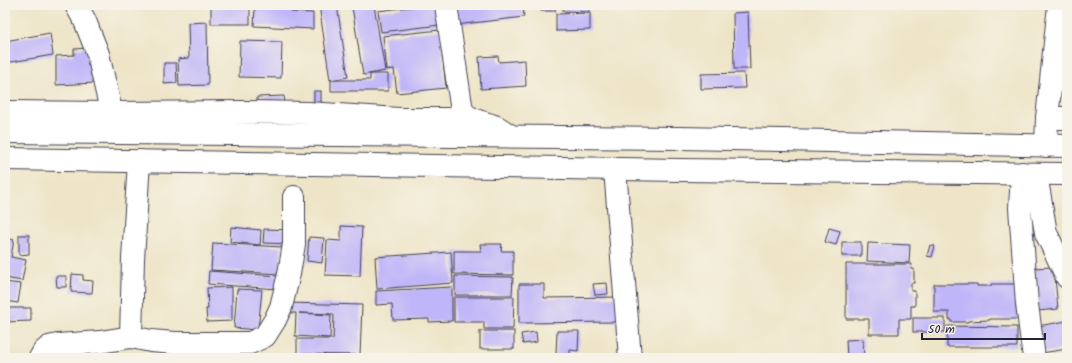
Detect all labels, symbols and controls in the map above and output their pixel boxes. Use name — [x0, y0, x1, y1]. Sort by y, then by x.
scale bar — [922, 315, 1045, 341]
text: 50 m — [928, 320, 955, 339]

